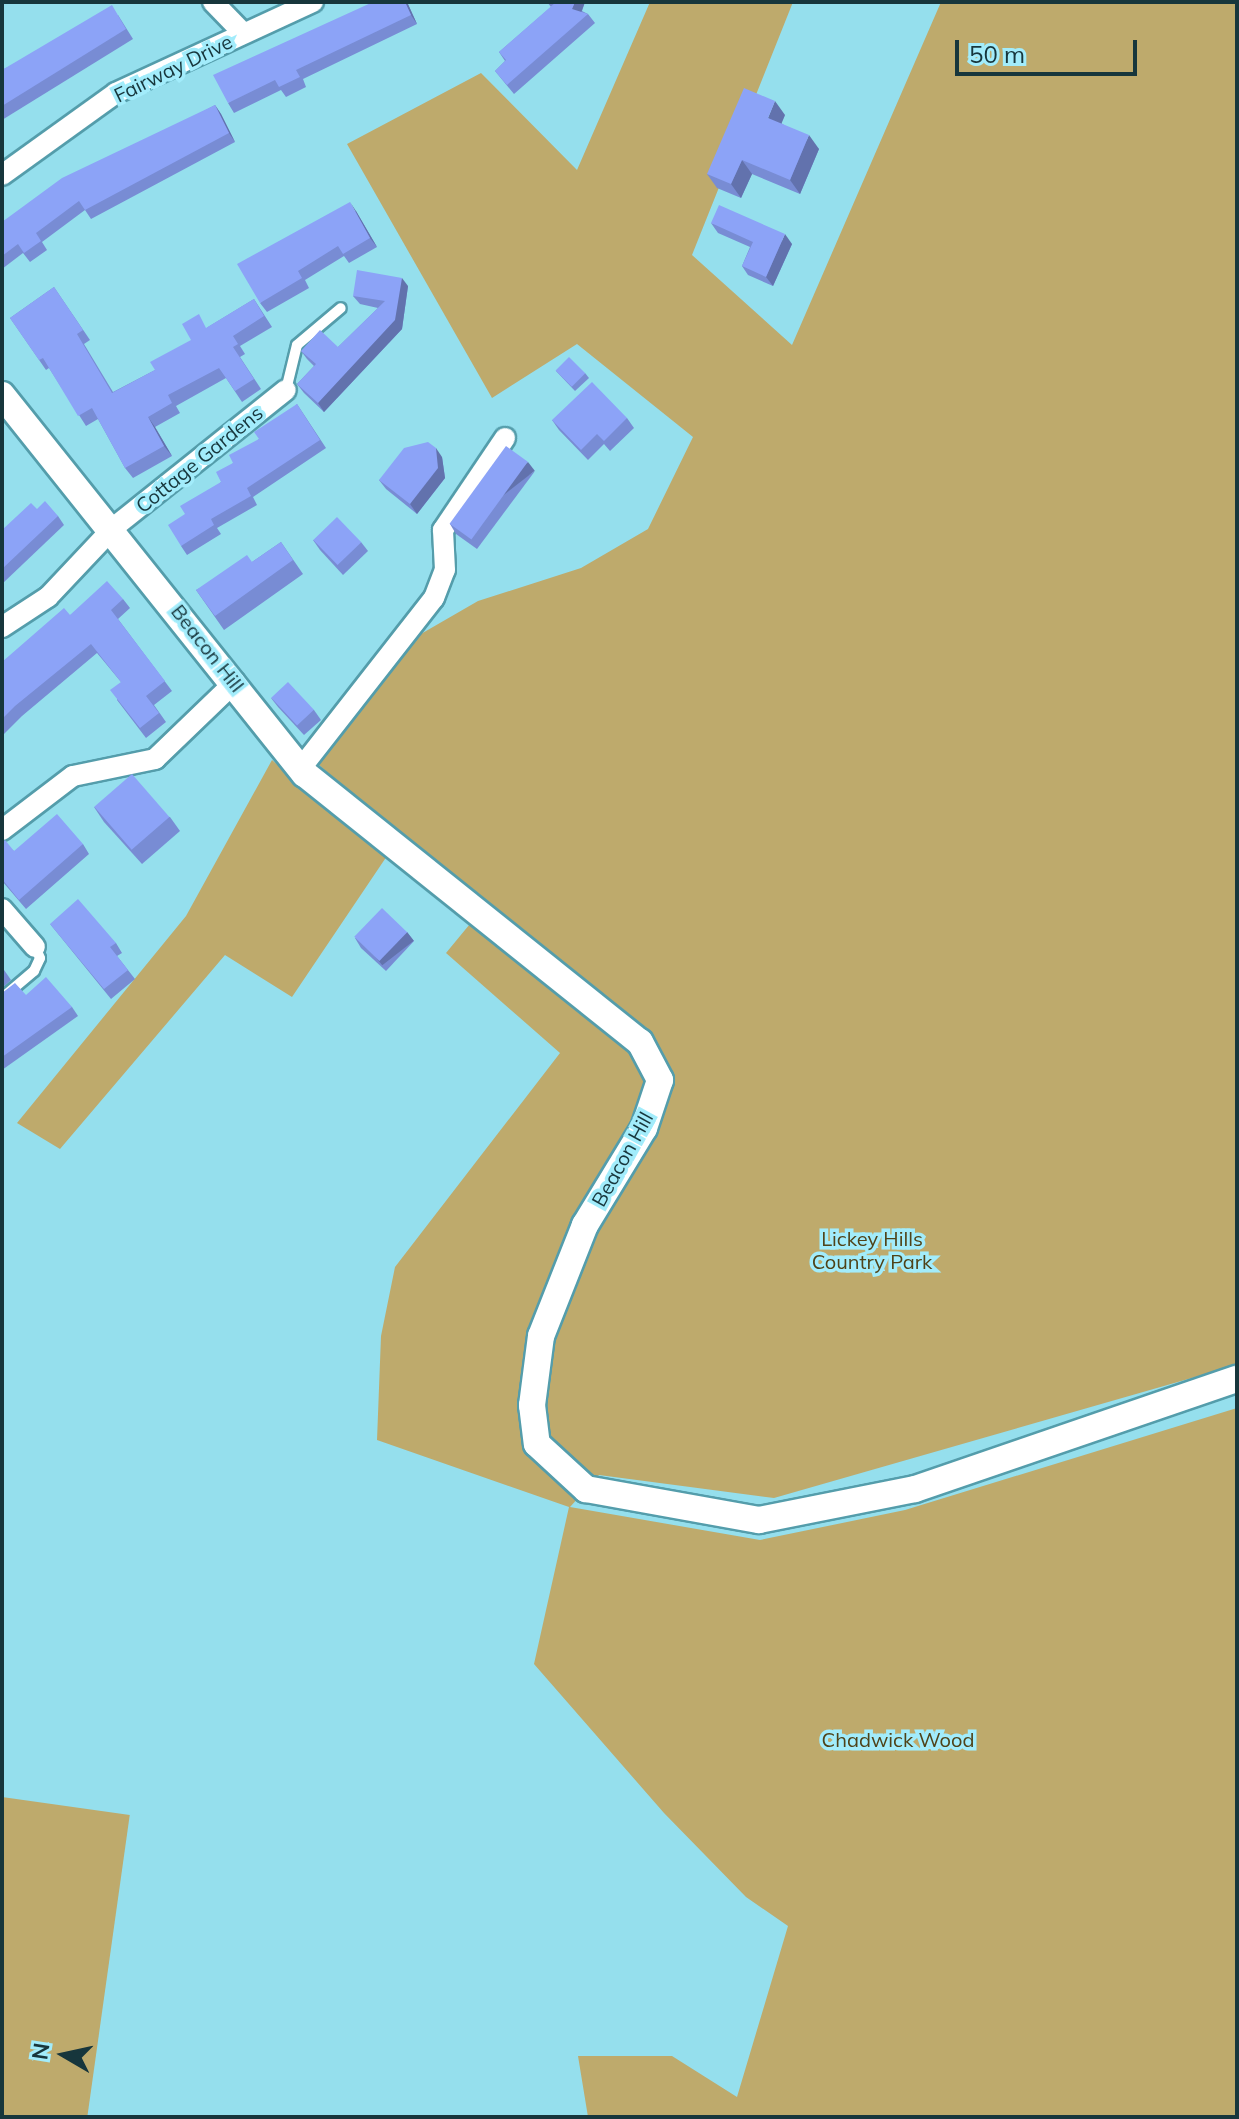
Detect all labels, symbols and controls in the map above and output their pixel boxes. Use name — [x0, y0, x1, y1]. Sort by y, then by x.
scale bar — [959, 24, 1141, 74]
street label: Fairway Drive — [110, 29, 236, 107]
text: 50 m — [969, 39, 1025, 69]
street label: Cottage Gardens — [131, 400, 267, 518]
street label: Beacon Hill — [166, 600, 250, 696]
street label: Beacon Hill — [586, 1108, 658, 1210]
park label: Lickey Hills Country Park — [812, 1226, 932, 1273]
park label: Chadwick Wood — [822, 1727, 974, 1751]
north arrow — [24, 2015, 104, 2095]
text: N — [25, 2041, 55, 2062]

